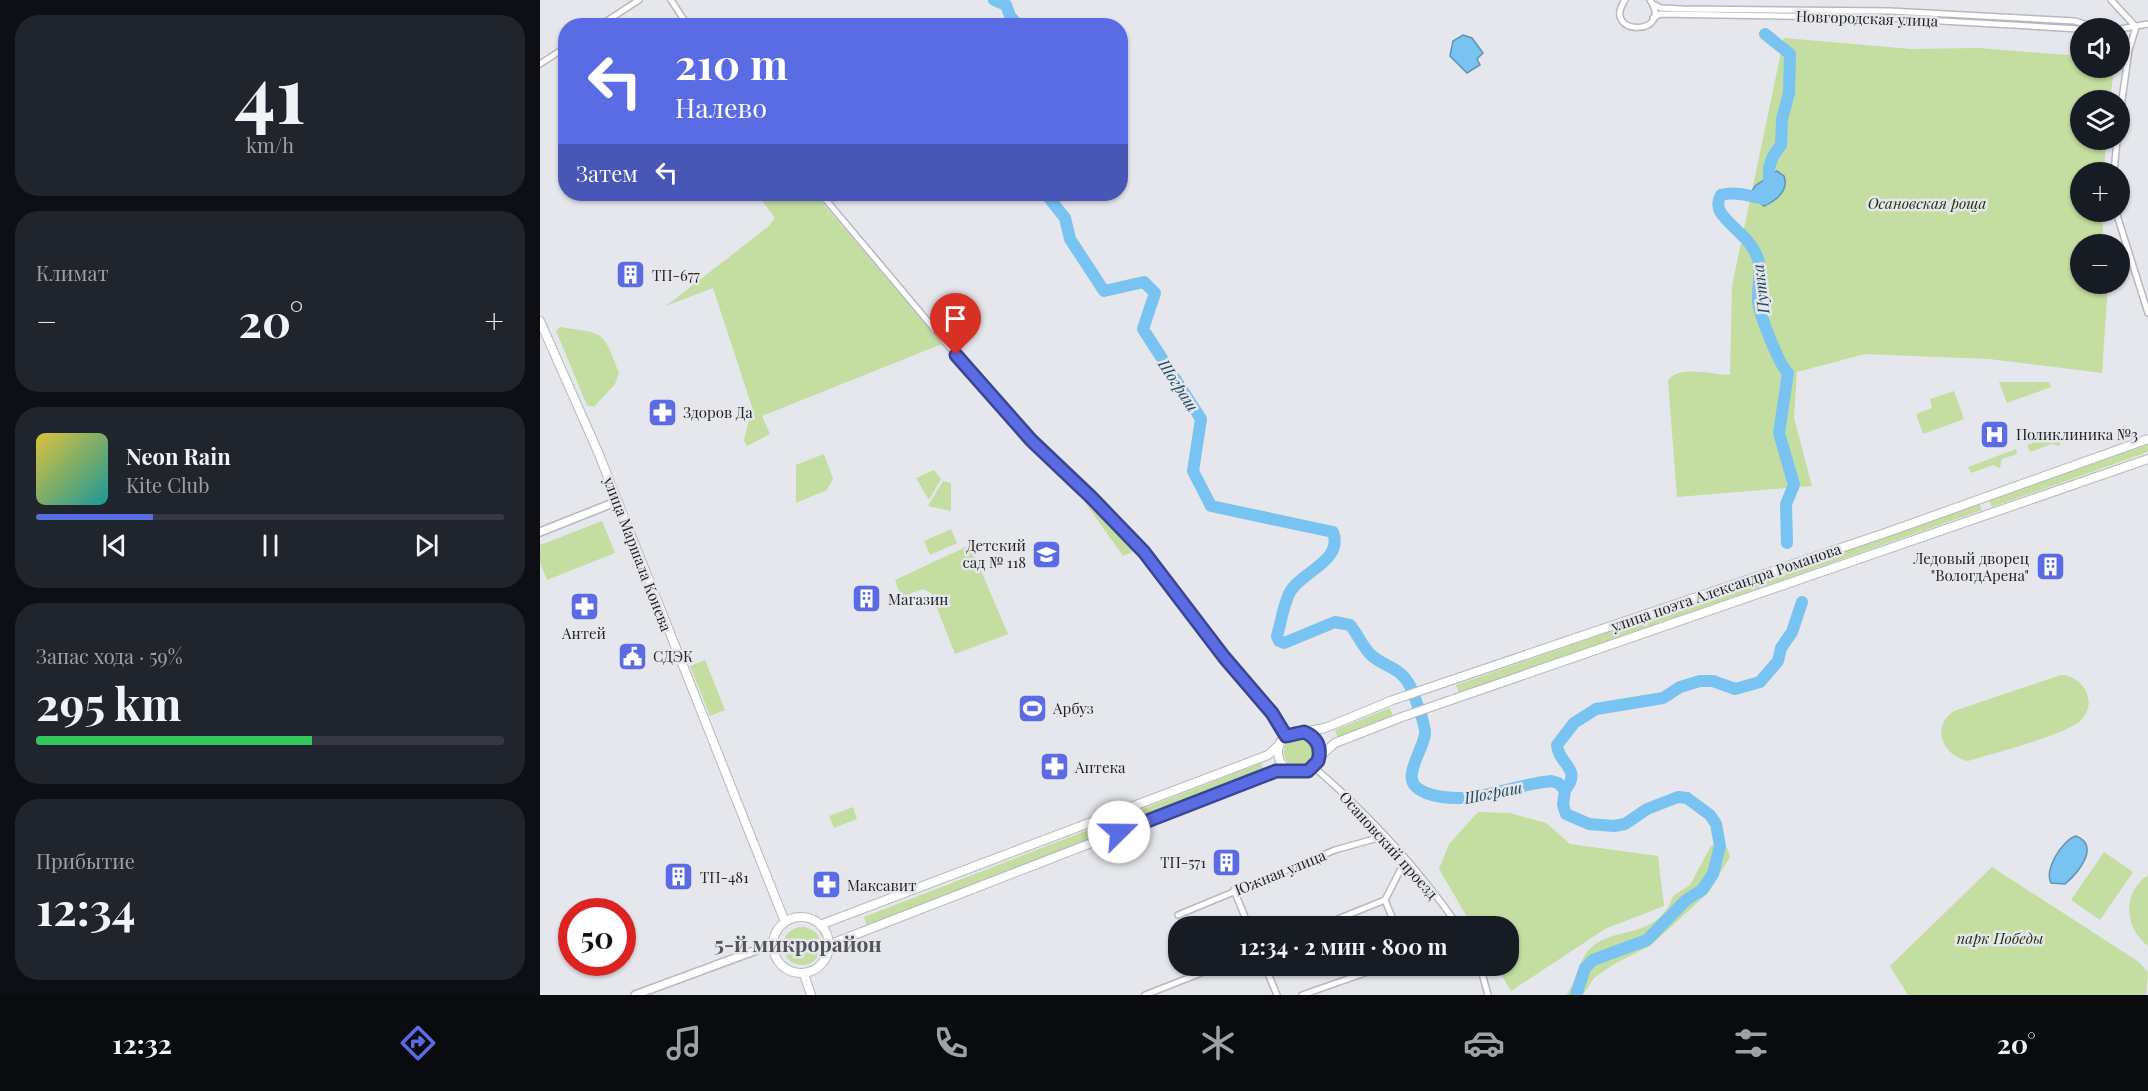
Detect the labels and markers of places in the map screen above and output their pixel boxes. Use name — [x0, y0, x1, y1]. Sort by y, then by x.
building icon: ТП-677 — [615, 259, 647, 291]
place label: ТП-677 — [652, 265, 700, 285]
pin — [930, 293, 981, 355]
pharmacy icon: Здоров Да — [646, 396, 678, 428]
place label: Здоров Да — [683, 402, 753, 422]
hospital icon: Поликлиника №3 — [1979, 418, 2011, 450]
place label: Поликлиника №3 — [2016, 424, 2138, 444]
place label: Детский сад № 118 — [963, 535, 1026, 572]
school or university icon: Детский сад № 118 — [1031, 538, 1063, 570]
place label: Ледовый дворец "ВологдАрена" — [1912, 548, 2029, 585]
building icon: Ледовый дворец "ВологдАрена" — [2034, 551, 2066, 583]
building icon: Магазин — [851, 583, 883, 615]
place label: Магазин — [888, 589, 948, 609]
pharmacy icon: Антей — [568, 590, 600, 622]
place label: Антей — [561, 623, 606, 643]
public building icon: СДЭК — [616, 640, 648, 672]
place label: СДЭК — [653, 646, 693, 666]
sports icon: Арбуз — [1016, 692, 1048, 724]
place label: Арбуз — [1052, 698, 1094, 718]
pharmacy icon: Аптека — [1038, 751, 1070, 783]
place label: Аптека — [1074, 757, 1126, 777]
building icon: ТП-571 — [1211, 846, 1243, 878]
place label: ТП-571 — [1160, 852, 1206, 872]
building icon: ТП-481 — [663, 861, 695, 893]
place label: ТП-481 — [700, 867, 749, 887]
pharmacy icon: Максавит — [810, 869, 842, 901]
place label: Максавит — [847, 875, 916, 895]

